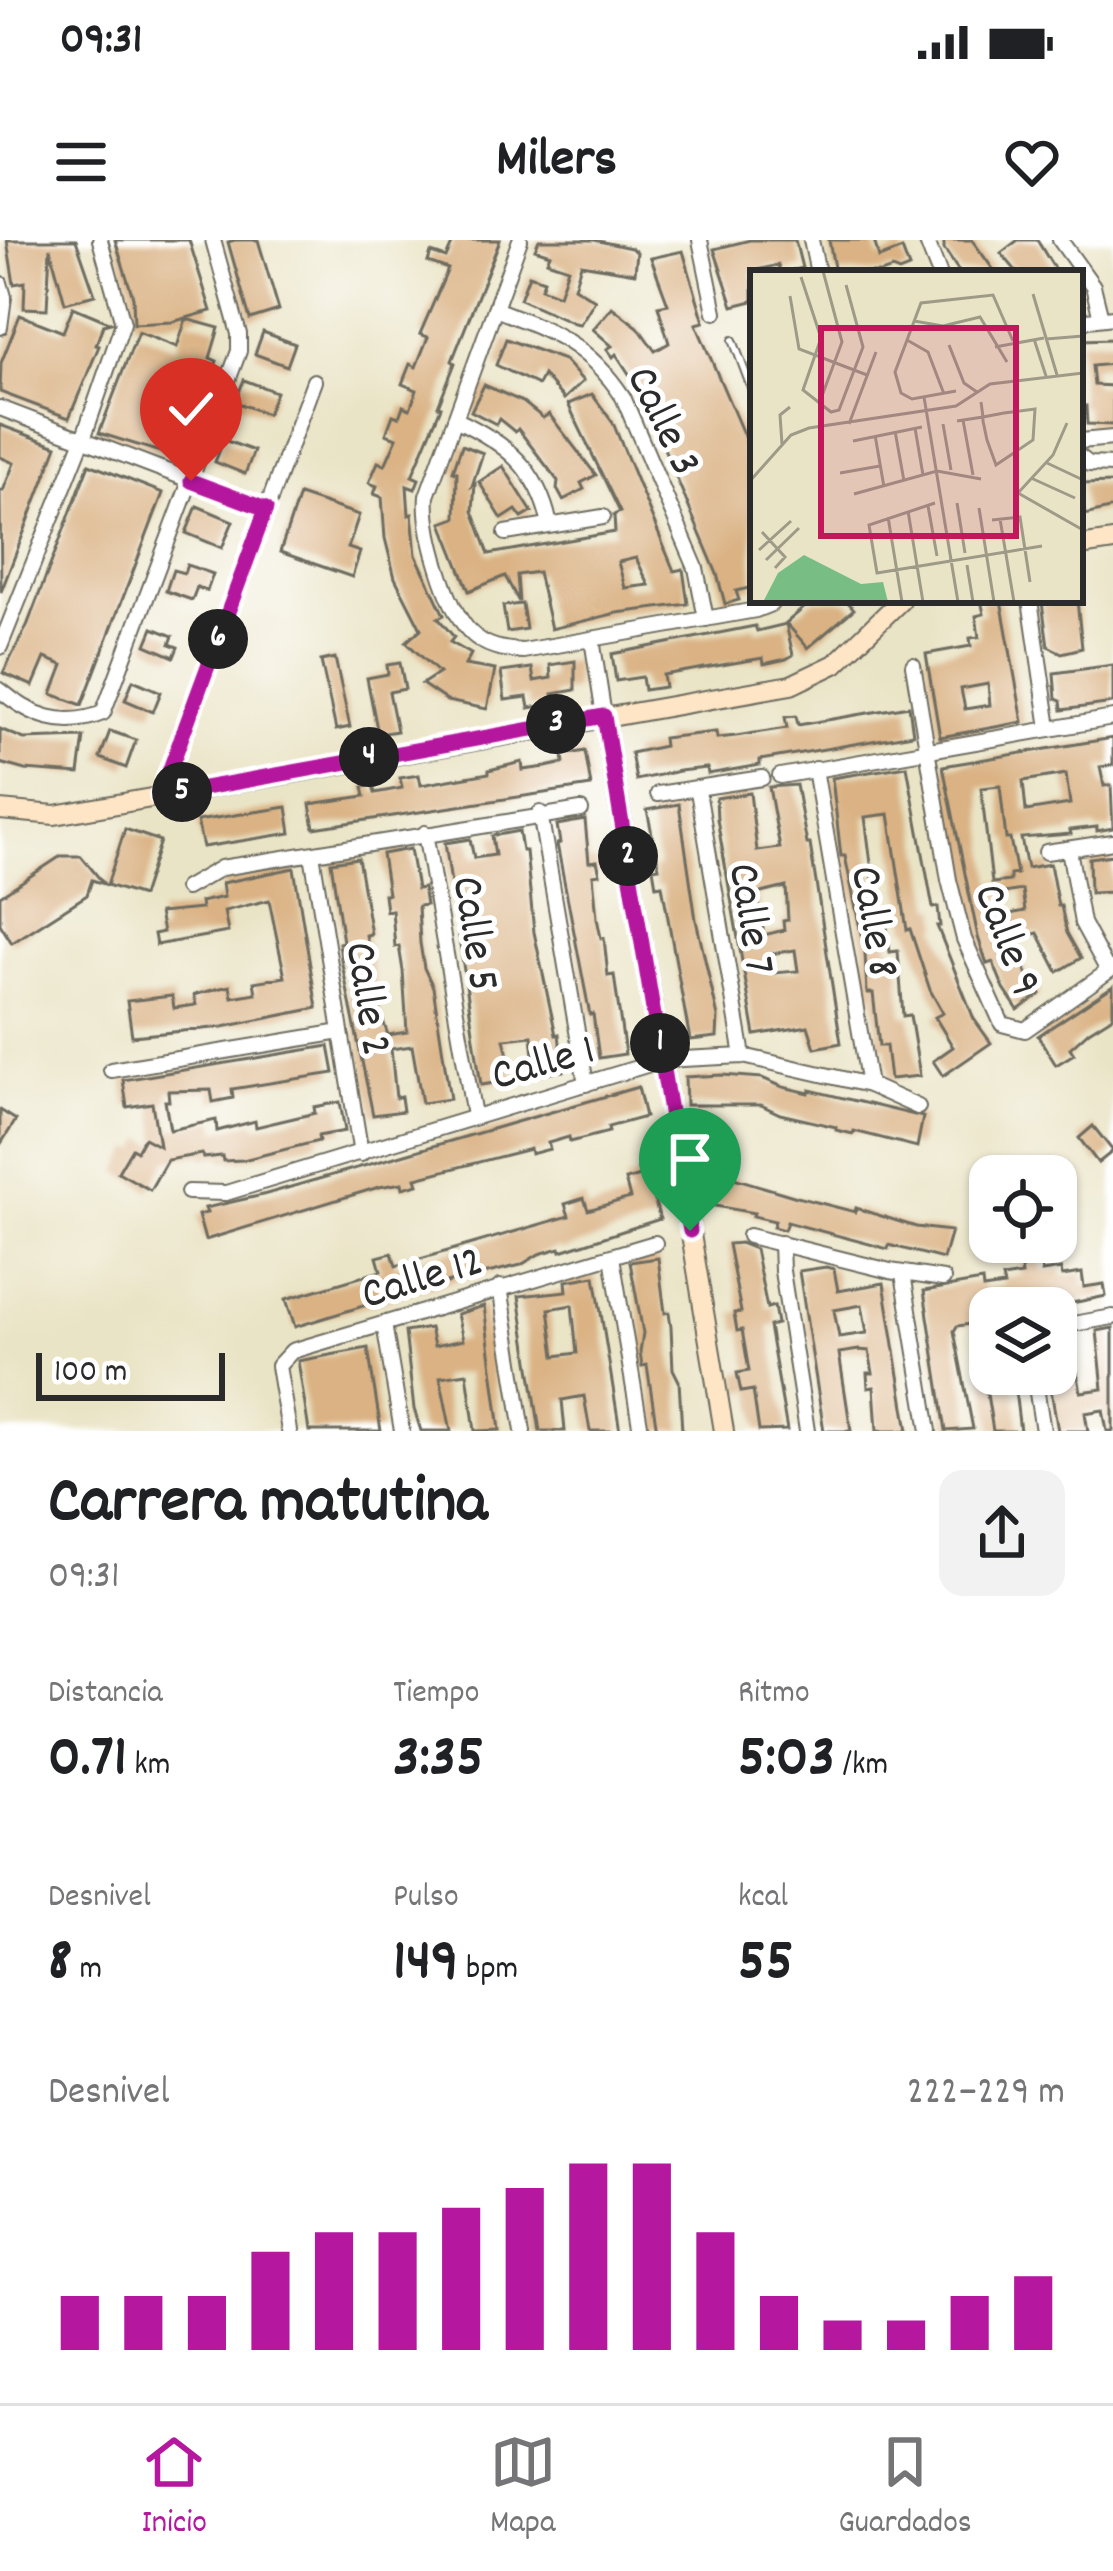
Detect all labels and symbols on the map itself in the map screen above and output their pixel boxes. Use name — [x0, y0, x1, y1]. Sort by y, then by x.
inset map — [750, 270, 1083, 603]
street label: Calle 3 — [607, 356, 715, 488]
pin — [140, 358, 242, 481]
pin: 6 — [188, 609, 248, 669]
pin: 3 — [526, 694, 586, 754]
pin: 4 — [339, 727, 399, 787]
pin: 5 — [152, 762, 212, 822]
pin: 2 — [598, 826, 658, 886]
street label: Calle 7 — [708, 859, 788, 979]
street label: Calle 8 — [830, 861, 912, 983]
street label: Calle 5 — [431, 872, 513, 996]
street label: Calle 9 — [954, 875, 1055, 1006]
street label: Calle 2 — [325, 938, 406, 1061]
pin: 1 — [630, 1013, 690, 1073]
street label: Calle 1 — [485, 1021, 603, 1111]
pin — [639, 1108, 741, 1231]
street label: Calle 12 — [354, 1232, 492, 1329]
scale bar — [36, 1347, 225, 1400]

